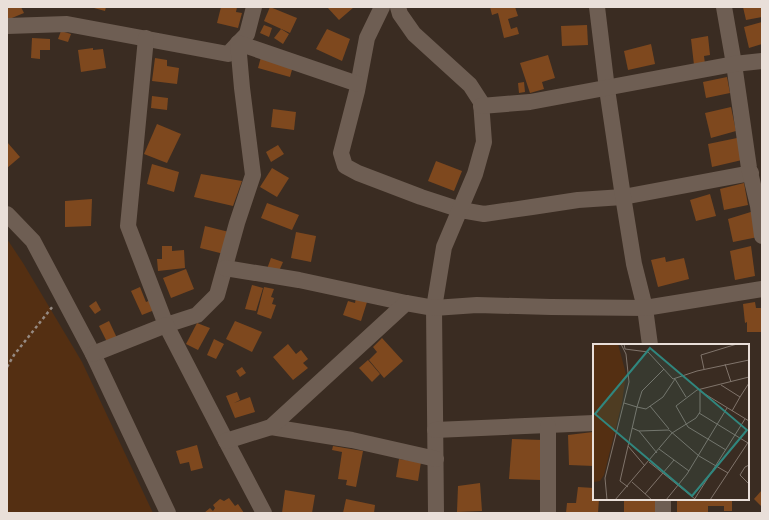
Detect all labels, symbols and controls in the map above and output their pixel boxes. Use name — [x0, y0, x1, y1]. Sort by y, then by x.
inset map — [593, 344, 749, 500]

